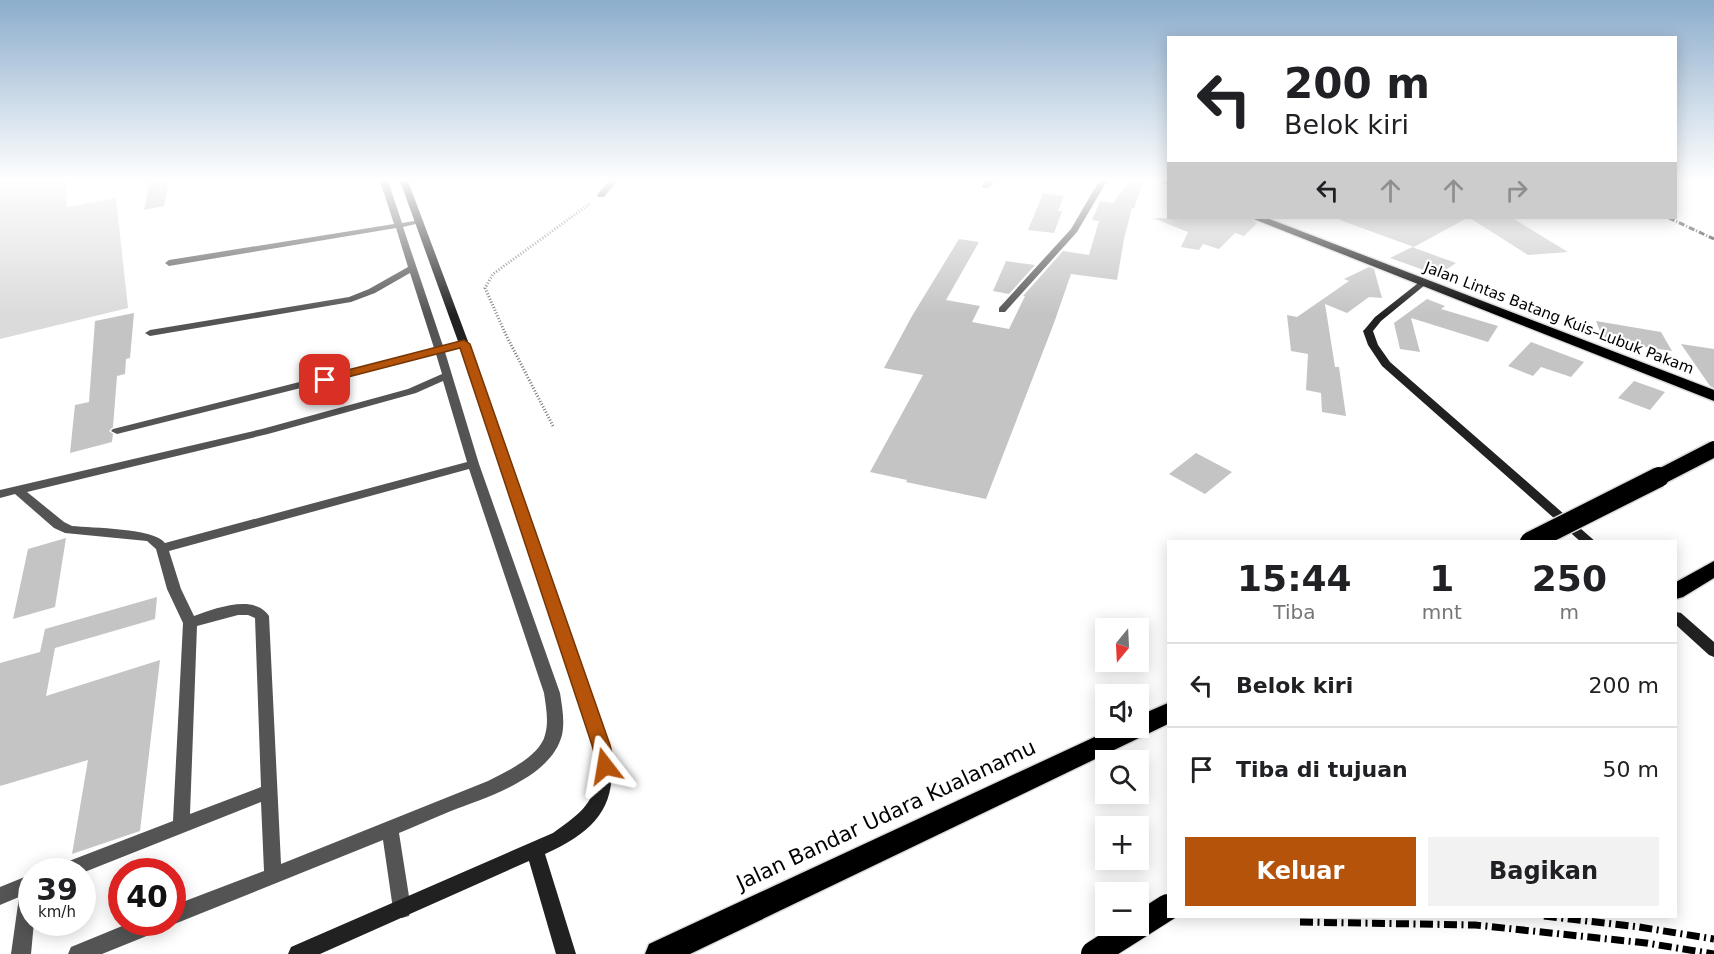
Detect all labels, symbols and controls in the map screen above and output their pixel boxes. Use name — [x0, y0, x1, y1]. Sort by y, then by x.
text: 200 m — [1284, 59, 1430, 108]
icon: left — [1185, 60, 1263, 138]
text: Belok kiri — [1284, 109, 1409, 140]
icon: left — [1311, 174, 1344, 207]
icon: ahead — [1374, 174, 1407, 207]
icon: ahead — [1437, 174, 1470, 207]
icon: right — [1500, 174, 1533, 207]
street label: Jalan Lintas Batang Kuis–Lubuk Pakam — [1421, 258, 1696, 378]
pin — [299, 354, 350, 405]
icon: arrive — [308, 363, 341, 396]
text: 15:44 — [1237, 558, 1352, 599]
text: 1 — [1429, 558, 1454, 599]
text: 250 — [1532, 558, 1607, 599]
text: Tiba — [1273, 600, 1315, 624]
text: mnt — [1422, 600, 1462, 624]
text: m — [1560, 600, 1579, 624]
north arrow — [1095, 618, 1149, 672]
map controls — [1095, 618, 1149, 936]
icon: left — [1185, 669, 1218, 702]
text: Belok kiri — [1236, 673, 1353, 698]
text: 200 m — [1589, 673, 1659, 698]
button: sound — [1095, 684, 1149, 738]
position arrow — [573, 734, 637, 798]
street label: Jalan Bandar Udara Kualanamu — [731, 735, 1039, 896]
button: search — [1095, 750, 1149, 804]
icon: arrive — [1185, 753, 1218, 786]
text: Tiba di tujuan — [1236, 757, 1408, 782]
text: 50 m — [1603, 757, 1659, 782]
button: + — [1095, 816, 1149, 870]
button: Keluar — [1185, 837, 1416, 906]
button: Bagikan — [1428, 837, 1659, 906]
speed limit sign: 40 — [108, 858, 186, 936]
text: 39 — [36, 872, 78, 907]
button: − — [1095, 882, 1149, 936]
text: km/h — [38, 903, 76, 921]

